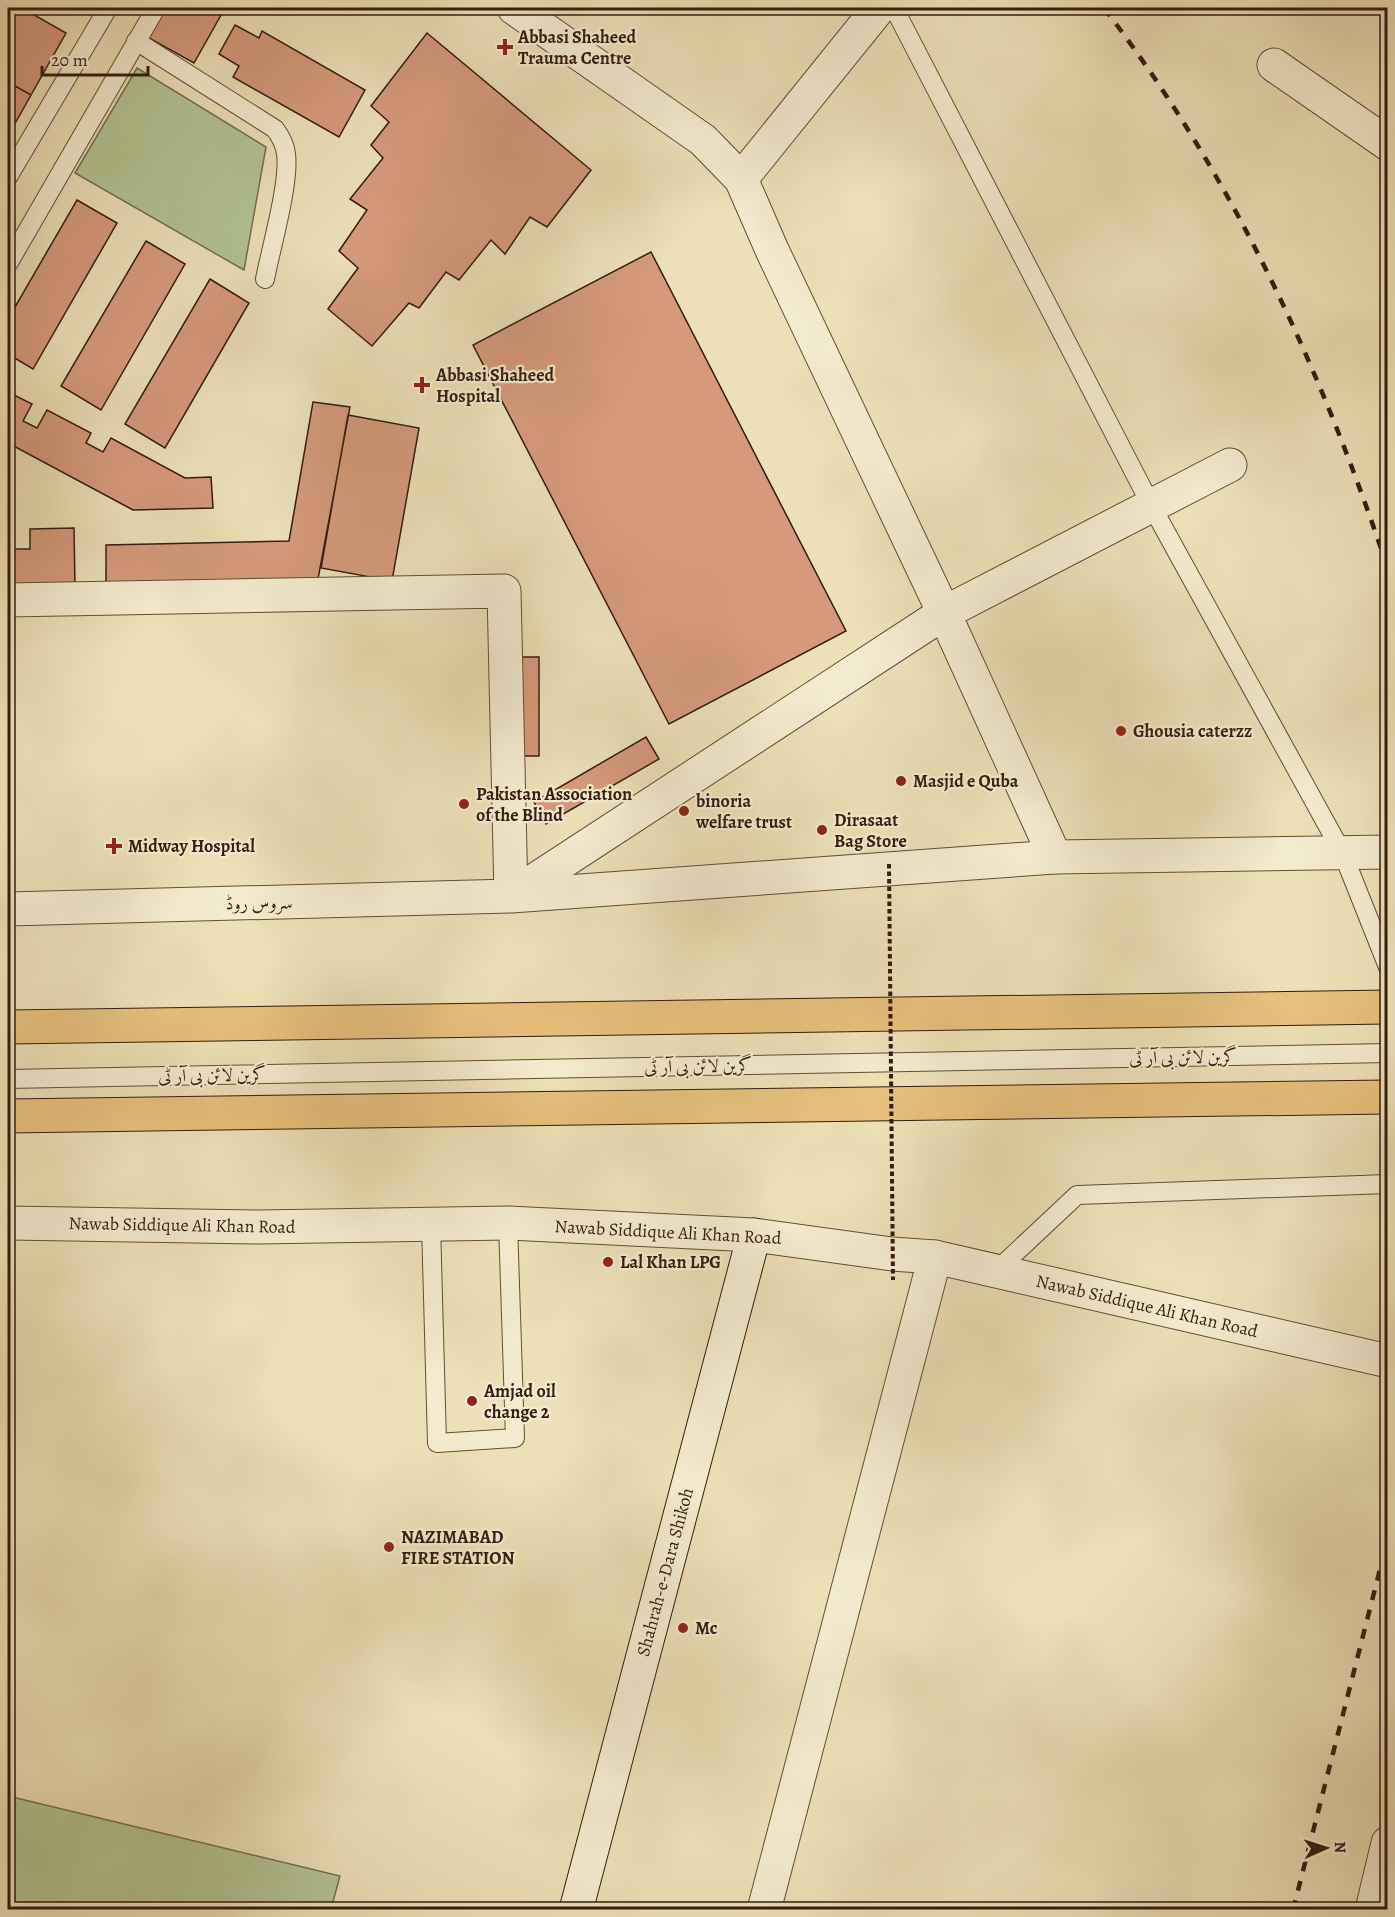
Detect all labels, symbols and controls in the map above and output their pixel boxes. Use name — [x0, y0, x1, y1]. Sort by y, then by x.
place label: Abbasi Shaheed Trauma Centre — [517, 25, 637, 70]
marker: Abbasi Shaheed Trauma Centre — [496, 38, 514, 56]
scale bar — [42, 39, 148, 77]
text: 20 m — [51, 48, 88, 72]
place label: Abbasi Shaheed Hospital — [435, 363, 555, 408]
marker: Abbasi Shaheed Hospital — [413, 376, 431, 394]
place label: Ghousia caterzz — [1133, 719, 1252, 743]
marker: Ghousia caterzz — [1114, 724, 1128, 738]
place label: Masjid e Quba — [913, 769, 1019, 793]
marker: Masjid e Quba — [894, 774, 908, 788]
place label: Pakistan Association of the Blind — [476, 782, 632, 827]
place label: binoria welfare trust — [695, 789, 792, 834]
marker: Pakistan Association of the Blind — [457, 797, 471, 811]
marker: binoria welfare trust — [677, 804, 691, 818]
place label: Dirasaat Bag Store — [834, 808, 907, 853]
marker: Dirasaat Bag Store — [815, 823, 829, 837]
place label: Midway Hospital — [128, 834, 255, 858]
marker: Midway Hospital — [105, 837, 123, 855]
street label: سروس روڈ — [225, 890, 293, 916]
street label: گرین لائن بی آر ٹی — [1129, 1044, 1237, 1071]
street label: گرین لائن بی آر ٹی — [644, 1053, 752, 1080]
street label: گرین لائن بی آر ٹی — [158, 1062, 266, 1089]
street label: Nawab Siddique Ali Khan Road — [68, 1211, 296, 1239]
street label: Nawab Siddique Ali Khan Road — [554, 1214, 782, 1250]
place label: Lal Khan LPG — [620, 1250, 721, 1274]
marker: Lal Khan LPG — [601, 1255, 615, 1269]
street label: Nawab Siddique Ali Khan Road — [1034, 1269, 1261, 1343]
place label: Amjad oil change 2 — [483, 1379, 556, 1424]
marker: Amjad oil change 2 — [465, 1394, 479, 1408]
street label: Shahrah-e-Dara Shikoh — [631, 1485, 699, 1659]
place label: NAZIMABAD FIRE STATION — [401, 1525, 515, 1570]
marker: NAZIMABAD FIRE STATION — [382, 1540, 396, 1554]
place label: Mc — [695, 1616, 718, 1640]
marker: Mc — [676, 1621, 690, 1635]
north arrow — [1296, 1818, 1356, 1878]
text: N — [1329, 1841, 1351, 1854]

